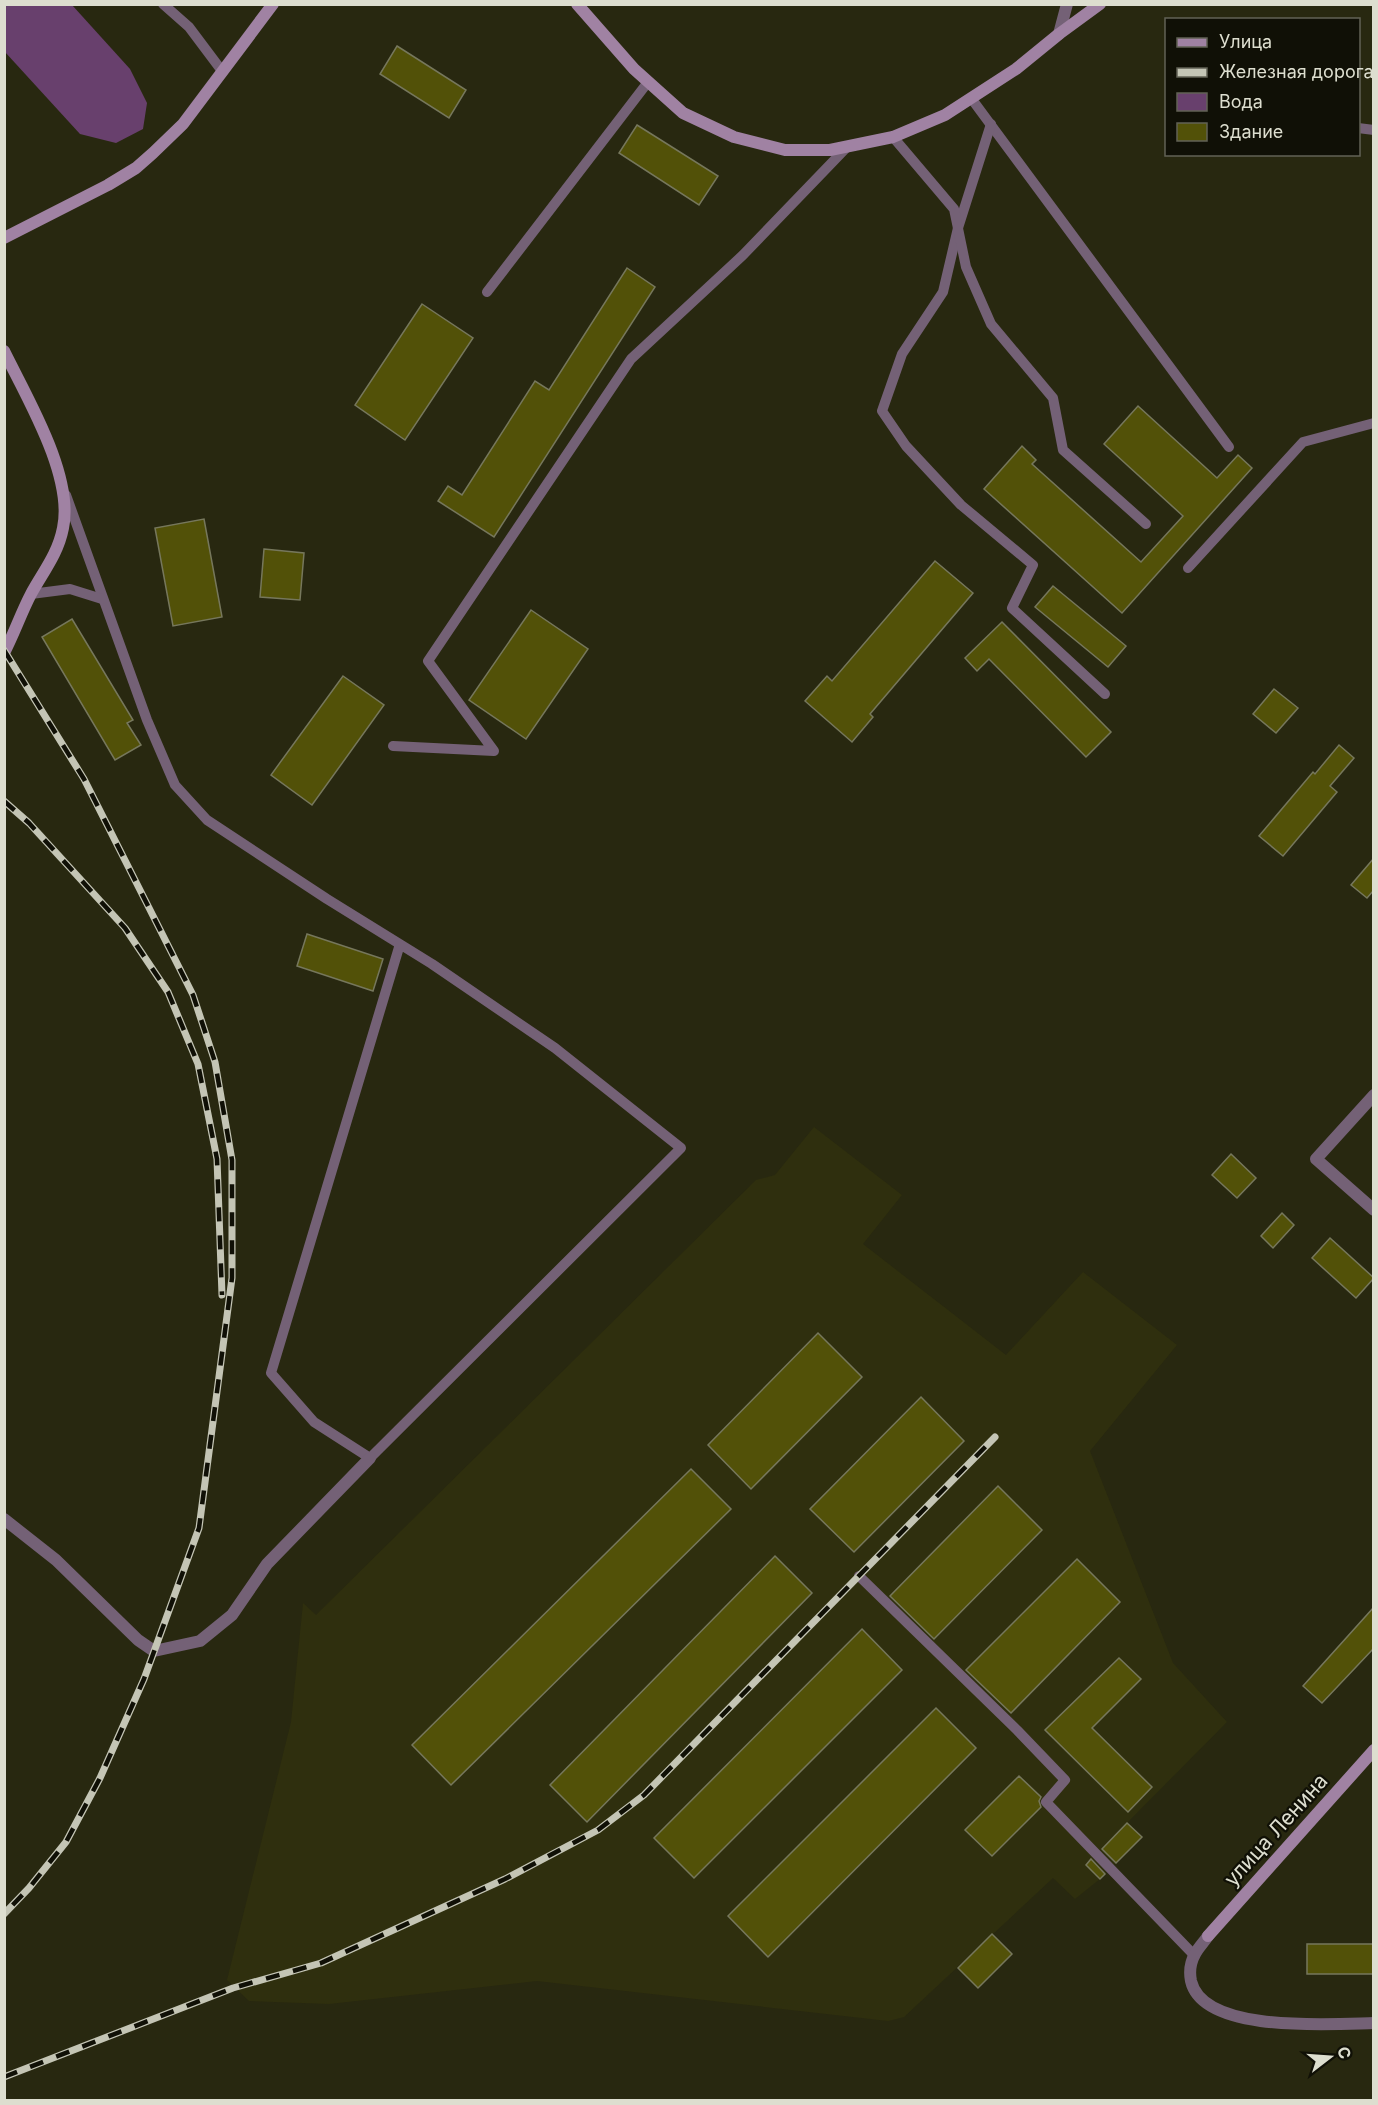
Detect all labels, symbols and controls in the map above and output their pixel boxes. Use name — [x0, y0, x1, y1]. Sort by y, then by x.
legend — [1165, 18, 1360, 156]
text: Улица — [1219, 31, 1272, 52]
text: Железная дорога — [1219, 61, 1374, 82]
text: Вода — [1219, 91, 1263, 112]
text: Здание — [1219, 121, 1283, 142]
street label: улица Ленина — [1219, 1768, 1333, 1891]
north arrow — [1300, 2027, 1360, 2087]
text: С — [1333, 2044, 1356, 2061]

